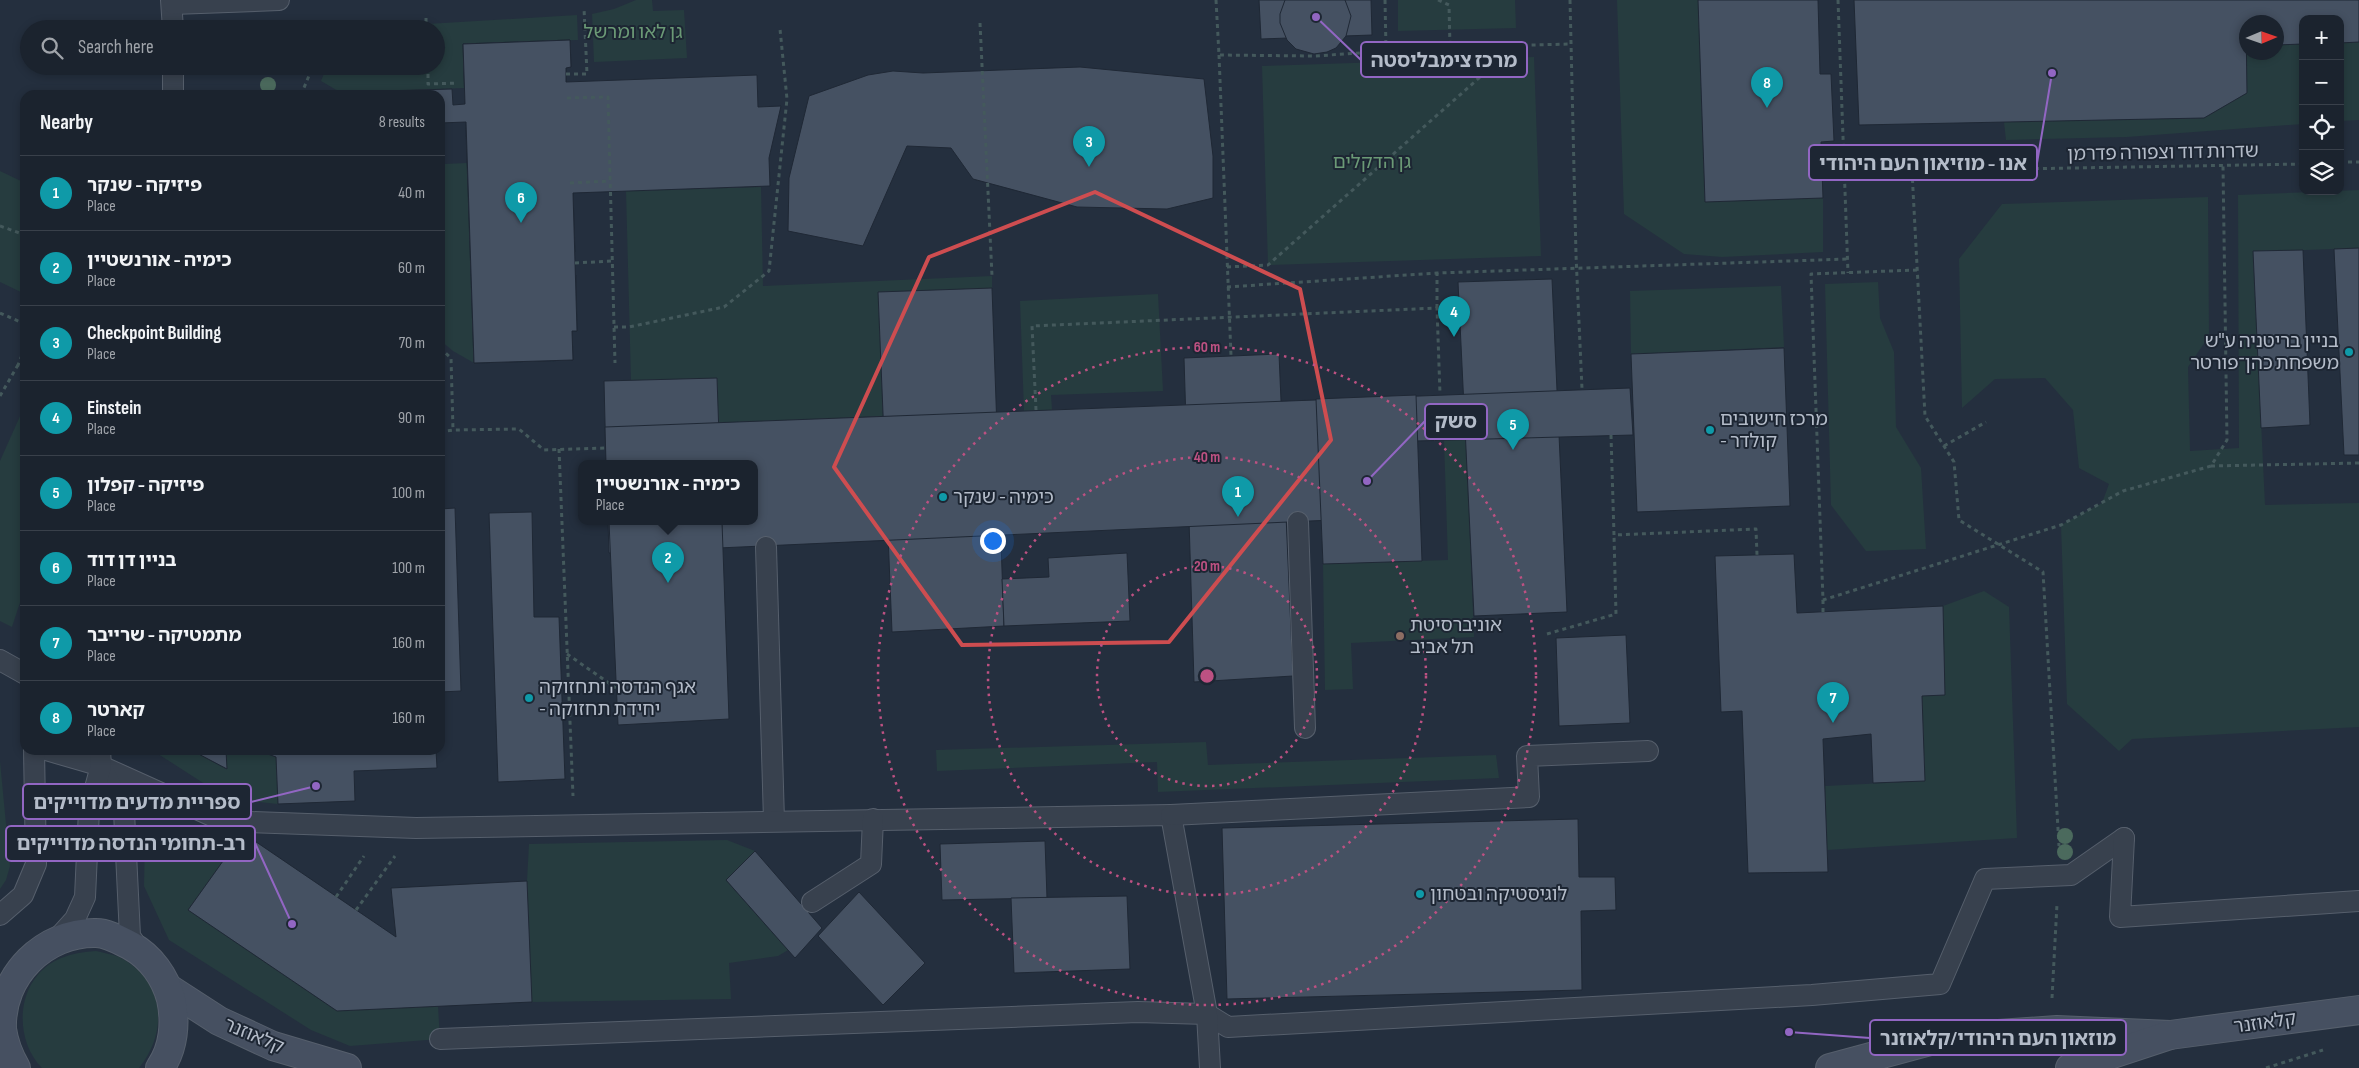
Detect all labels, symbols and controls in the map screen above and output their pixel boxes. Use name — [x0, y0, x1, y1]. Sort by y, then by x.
north arrow — [2239, 15, 2284, 60]
map controls — [2299, 15, 2344, 195]
button: + — [2299, 15, 2344, 60]
search box — [20, 20, 445, 75]
park label: גן לאו ומרשל — [583, 21, 683, 44]
icon: search — [38, 34, 66, 62]
text: Search here — [78, 36, 154, 59]
callout: מרכז צימבליסטה — [1361, 42, 1527, 77]
text: מרכז צימבליסטה — [1371, 49, 1517, 73]
button: − — [2299, 60, 2344, 105]
pin: 8 — [1751, 67, 1783, 108]
button: locate — [2299, 105, 2344, 150]
text: Nearby — [40, 110, 93, 135]
text: 8 results — [379, 113, 425, 132]
pin: 3 — [1073, 126, 1105, 167]
street label: שדרות דוד וצפורה פדרמן — [2067, 140, 2259, 166]
callout: אנו - מוזיאון העם היהודי — [1809, 145, 2037, 180]
button: layers — [2299, 150, 2344, 195]
park label: גן הדקלים — [1333, 151, 1411, 174]
text: אנו - מוזיאון העם היהודי — [1819, 152, 2027, 176]
text: פיזיקה - שנקר — [87, 174, 202, 197]
pin: 6 — [505, 182, 537, 223]
text: 1 — [53, 184, 59, 203]
text: 40 m — [398, 184, 425, 203]
text: Place — [87, 197, 116, 216]
text: כימיה - אורנשטיין — [87, 249, 232, 272]
text: 2 — [52, 259, 60, 278]
text: 60 m — [398, 259, 425, 278]
text: Place — [87, 272, 116, 291]
pin: 4 — [1438, 296, 1470, 337]
text: Checkpoint Building — [87, 322, 221, 345]
place label: בניין בריטניה ע''ש משפחת כהן־פורטר — [2190, 330, 2339, 375]
text: 3 — [52, 334, 60, 353]
text: 70 m — [399, 334, 425, 353]
text: 60 m — [1194, 338, 1220, 357]
text: Place — [87, 345, 116, 364]
marker: בניין בריטניה ע''ש משפחת כהן־פורטר — [2343, 346, 2355, 358]
text: Einstein — [87, 397, 141, 420]
callout: סשק — [1425, 404, 1487, 439]
place label: מרכז חישובים - קולדר — [1720, 408, 1828, 453]
text: 4 — [52, 409, 60, 428]
text: 90 m — [398, 409, 425, 428]
pin: 5 — [1497, 409, 1529, 450]
text: סשק — [1435, 410, 1477, 434]
text: Place — [87, 420, 116, 439]
marker: מרכז חישובים - קולדר — [1704, 424, 1716, 436]
text: 40 m — [1194, 448, 1220, 467]
popup — [578, 460, 758, 525]
text: כימיה - אורנשטיין — [596, 473, 740, 496]
text: פיזיקה - קפלון — [87, 474, 205, 497]
pin: 1 — [1222, 476, 1254, 517]
text: 5 — [52, 484, 60, 503]
text: 100 m — [392, 484, 425, 503]
place label: כימיה - שנקר — [953, 486, 1054, 509]
marker: כימיה - שנקר — [937, 491, 949, 503]
text: Place — [596, 496, 624, 515]
text: Place — [87, 497, 116, 516]
your location — [980, 528, 1006, 554]
pin: 2 — [652, 542, 684, 583]
text: בניין דן דוד — [87, 549, 177, 572]
text: 20 m — [1194, 557, 1220, 576]
text: 6 — [52, 559, 60, 578]
text: 100 m — [392, 559, 425, 578]
text: Place — [87, 572, 116, 591]
place label: אוניברסיטת תל אביב — [1410, 614, 1502, 659]
text: מתמטיקה - שרייבר — [87, 624, 242, 647]
marker: אוניברסיטת תל אביב — [1394, 630, 1406, 642]
text: 7 — [53, 634, 59, 653]
text: 160 m — [392, 634, 425, 653]
text: Place — [87, 647, 116, 666]
centre of rings — [1198, 667, 1216, 685]
place label: אגף הנדסה ותחזוקה - יחידת תחזוקה — [539, 676, 696, 721]
pin: 7 — [1817, 682, 1849, 723]
marker: אגף הנדסה ותחזוקה - יחידת תחזוקה — [523, 692, 535, 704]
text: קארטר — [87, 699, 145, 722]
text: 8 — [52, 709, 60, 728]
text: 160 m — [392, 709, 425, 728]
text: Place — [87, 722, 116, 741]
callout: ספריית מדעים מדוייקים — [23, 784, 251, 819]
text: ספריית מדעים מדוייקים — [33, 791, 241, 815]
callout: רב-תחומי הנדסה מדוייקים — [6, 826, 255, 861]
text: רב-תחומי הנדסה מדוייקים — [16, 832, 246, 856]
place label: לוגיסטיקה ובטחון — [1430, 883, 1567, 906]
marker: לוגיסטיקה ובטחון — [1414, 888, 1426, 900]
street label: קלאוזנר — [2232, 1007, 2298, 1039]
street label: קלאוזנר — [221, 1013, 288, 1059]
callout: מוזאון העם היהודי/קלאוזנר — [1870, 1020, 2126, 1055]
text: מוזאון העם היהודי/קלאוזנר — [1880, 1027, 2116, 1051]

